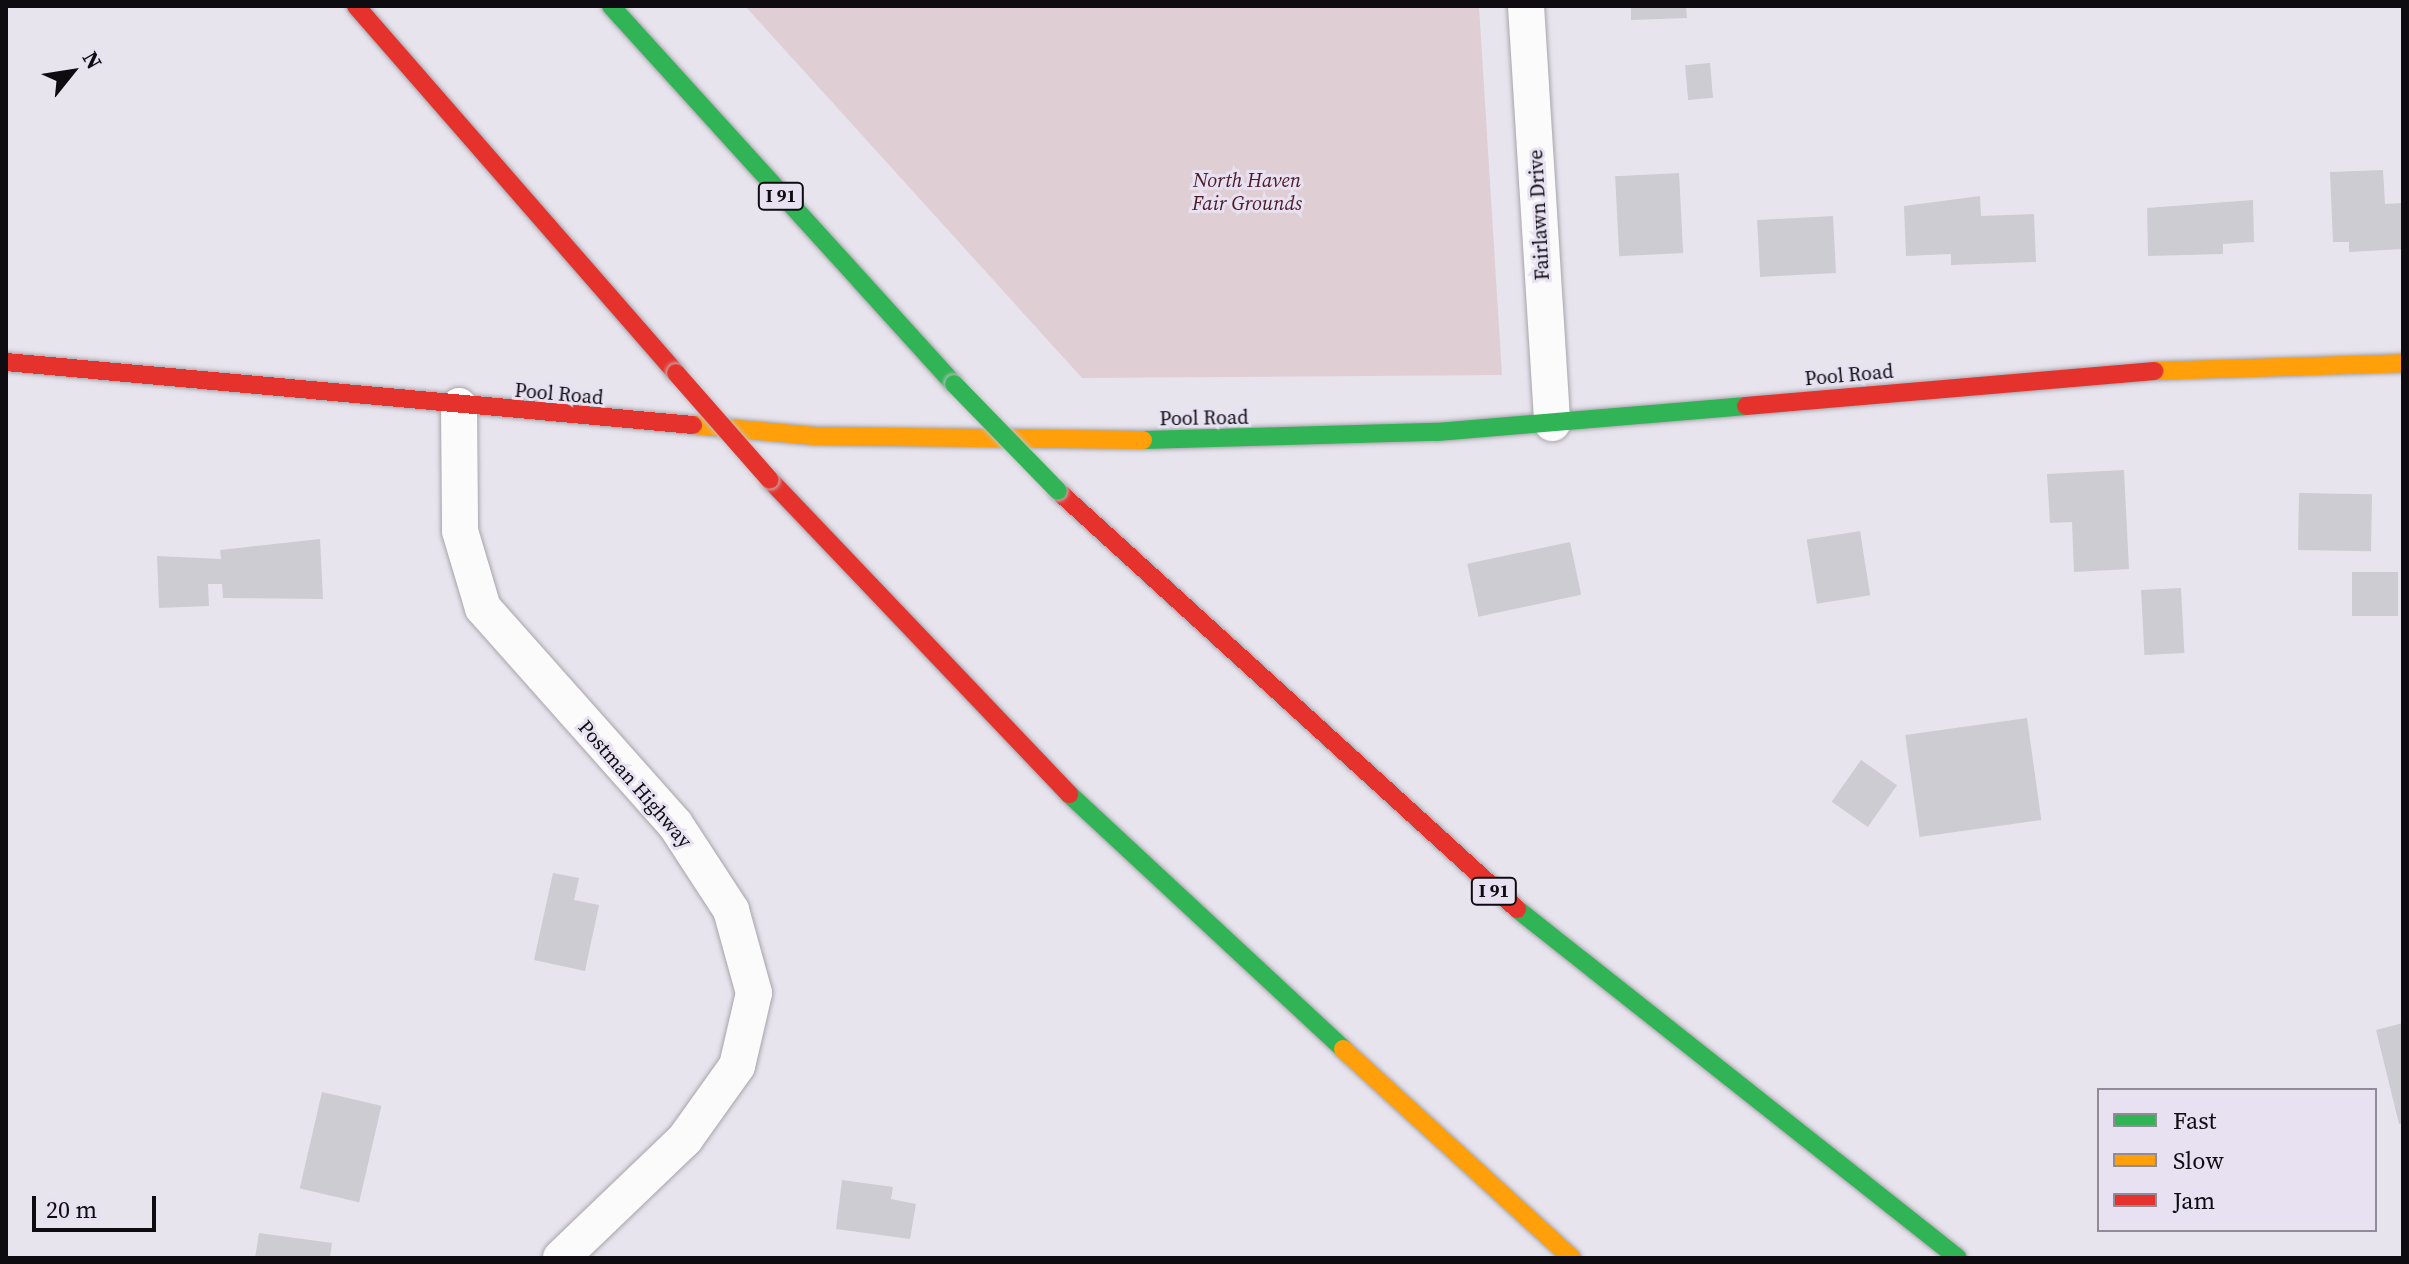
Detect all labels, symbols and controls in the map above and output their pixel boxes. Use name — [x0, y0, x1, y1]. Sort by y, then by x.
north arrow — [32, 32, 112, 112]
text: N — [76, 46, 110, 74]
street label: Fairlawn Drive — [1524, 149, 1554, 281]
park label: North Haven Fair Grounds — [1192, 168, 1302, 215]
road number: I 91 — [757, 182, 805, 210]
street label: Pool Road — [1804, 359, 1894, 391]
street label: Pool Road — [514, 378, 604, 410]
street label: Pool Road — [1159, 405, 1249, 431]
street label: Postman Highway — [573, 715, 697, 853]
road number: I 91 — [1470, 877, 1518, 905]
legend — [2097, 1088, 2377, 1232]
text: Fast — [2173, 1104, 2216, 1137]
text: Slow — [2173, 1144, 2224, 1177]
scale bar — [36, 1180, 160, 1230]
text: Jam — [2173, 1184, 2215, 1217]
text: 20 m — [46, 1193, 97, 1226]

